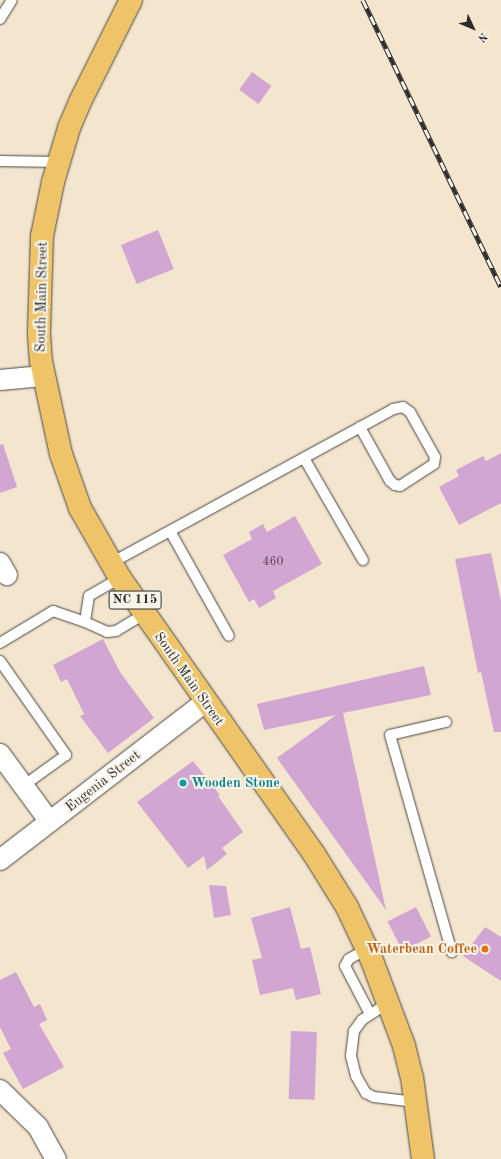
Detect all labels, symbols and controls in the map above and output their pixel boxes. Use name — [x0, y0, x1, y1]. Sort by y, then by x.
north arrow — [453, 8, 493, 48]
text: N — [475, 30, 489, 44]
street label: South Main Street — [33, 242, 51, 352]
house number: 460 — [263, 556, 283, 570]
road number: NC 115 — [108, 589, 162, 611]
street label: South Main Street — [150, 629, 228, 729]
street label: Eugenia Street — [62, 747, 144, 815]
place label: Wooden Stone — [191, 775, 280, 791]
marker: Wooden Stone — [178, 778, 188, 788]
place label: Waterbean Coffee — [366, 941, 477, 957]
marker: Waterbean Coffee — [480, 944, 490, 954]

